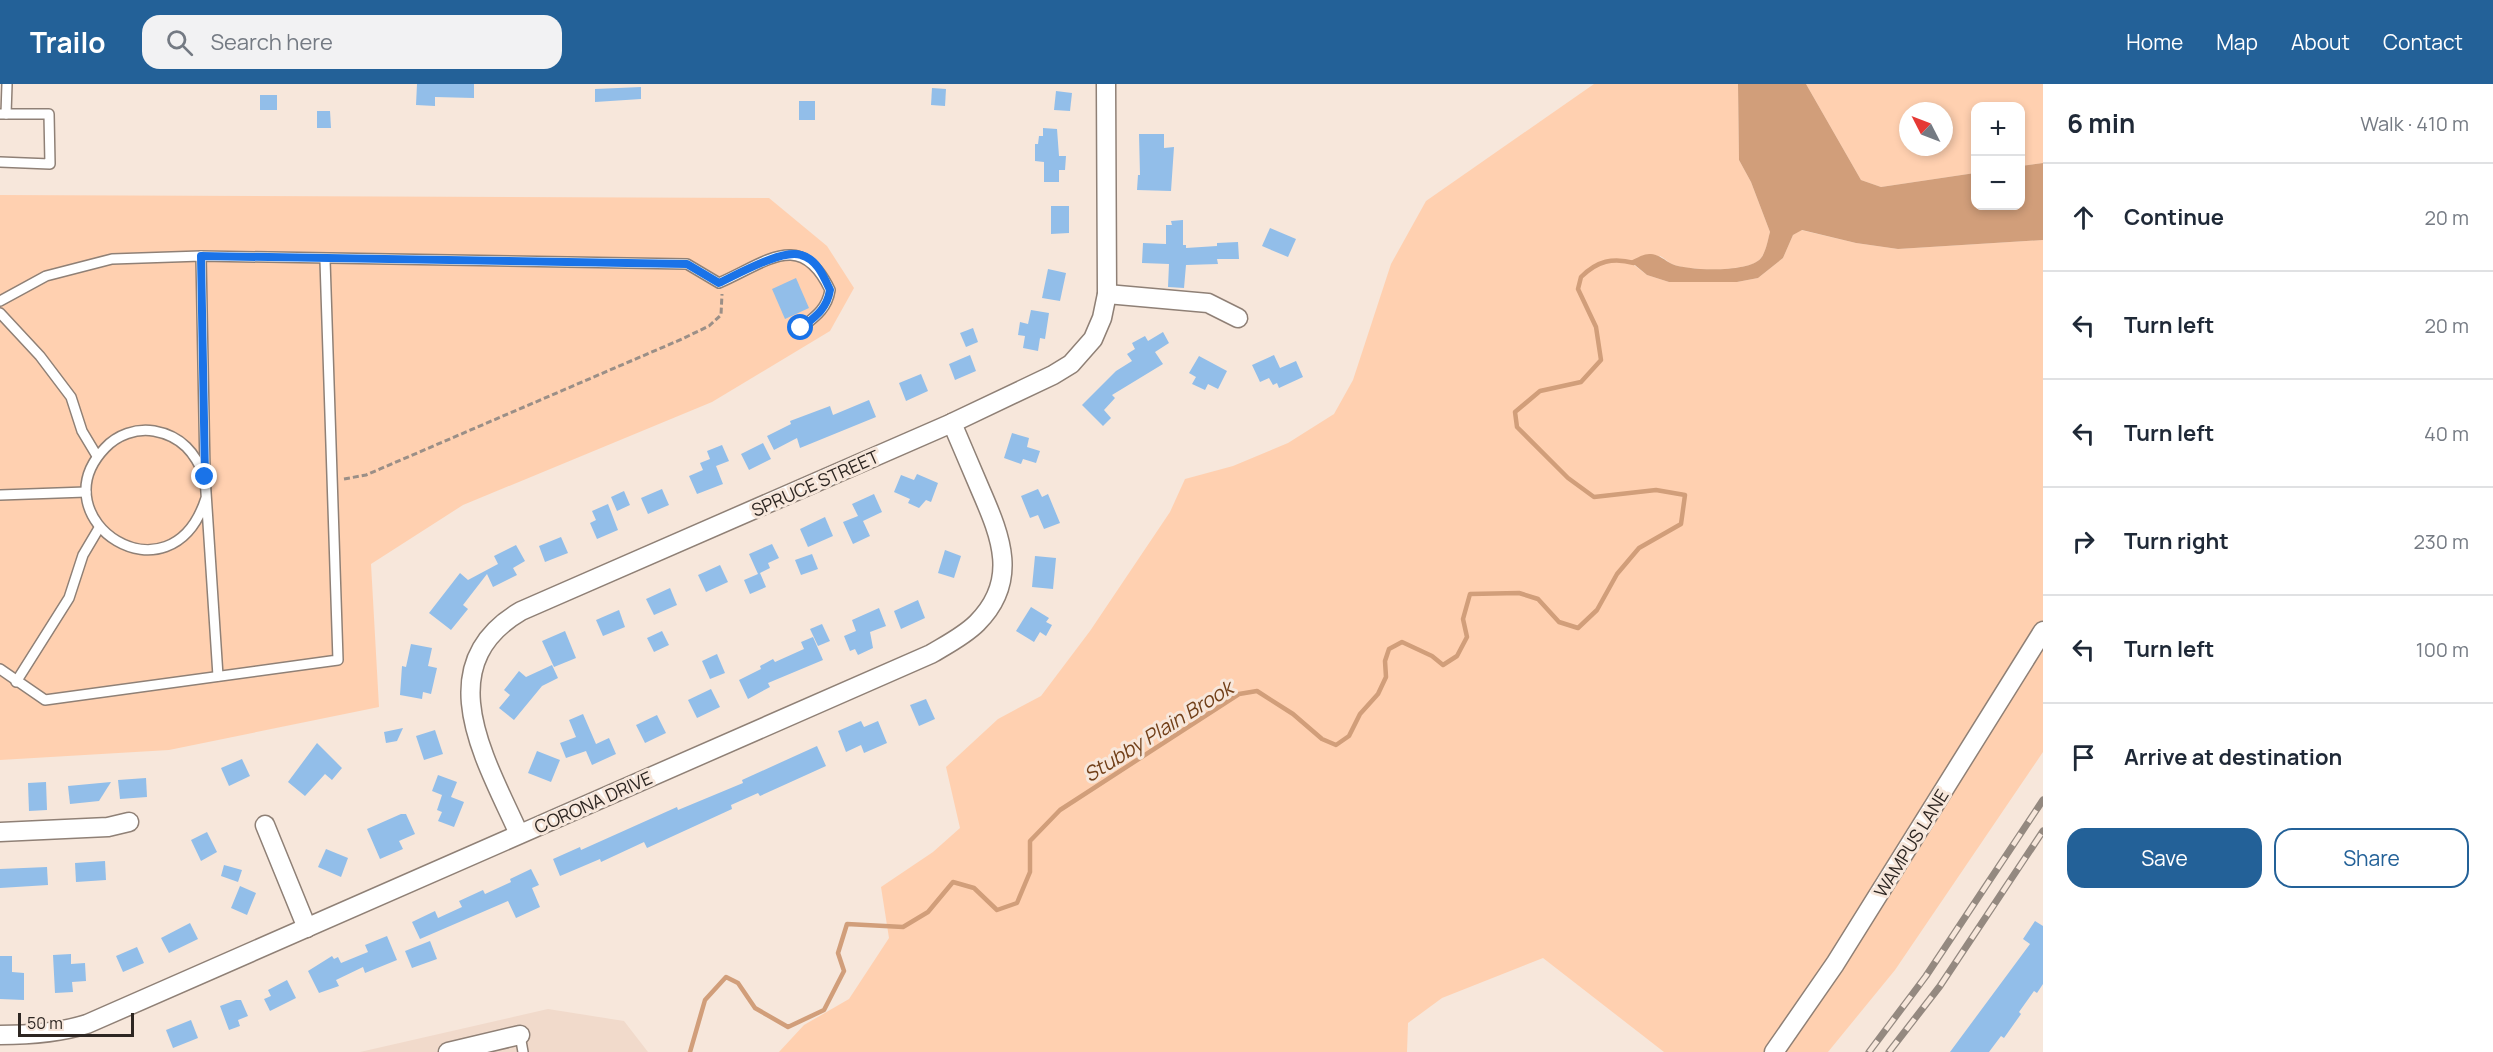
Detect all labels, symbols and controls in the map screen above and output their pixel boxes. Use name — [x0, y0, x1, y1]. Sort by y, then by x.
search box — [142, 15, 562, 69]
text: Trailo — [30, 23, 106, 61]
icon: search — [163, 26, 196, 59]
text: Search here — [211, 27, 333, 57]
text: Home — [2126, 28, 2183, 56]
text: Map — [2216, 28, 2258, 56]
text: About — [2291, 28, 2350, 56]
text: Contact — [2383, 28, 2463, 56]
north arrow — [1899, 102, 1953, 156]
map controls — [1971, 102, 2025, 210]
button: + — [1971, 102, 2025, 156]
text: 6 min — [2067, 105, 2135, 141]
text: Walk · 410 m — [2360, 110, 2469, 137]
button: − — [1971, 156, 2025, 210]
icon: ahead — [2067, 201, 2100, 234]
text: Continue — [2124, 202, 2224, 232]
text: 20 m — [2424, 204, 2469, 231]
icon: left — [2067, 309, 2100, 342]
text: Turn left — [2124, 310, 2214, 340]
text: 20 m — [2424, 312, 2469, 339]
route start — [787, 314, 813, 340]
icon: left — [2067, 417, 2100, 450]
text: Turn left — [2124, 418, 2214, 448]
text: 40 m — [2424, 420, 2469, 447]
street label: SPRUCE STREET — [747, 444, 883, 522]
route end — [191, 463, 217, 489]
icon: right — [2067, 525, 2100, 558]
text: Turn right — [2124, 526, 2229, 556]
text: 230 m — [2413, 528, 2469, 555]
icon: left — [2067, 633, 2100, 666]
text: Turn left — [2124, 634, 2214, 664]
text: 100 m — [2416, 636, 2469, 663]
water label: Stubby Plain Brook — [1078, 673, 1240, 788]
icon: arrive — [2067, 741, 2100, 774]
text: Arrive at destination — [2124, 742, 2342, 772]
street label: CORONA DRIVE — [530, 765, 656, 839]
street label: WAMPUS LANE — [1868, 785, 1954, 901]
button: Save — [2067, 828, 2262, 888]
button: Share — [2274, 828, 2469, 888]
scale bar — [18, 1010, 134, 1038]
text: 50 m — [27, 1012, 63, 1034]

